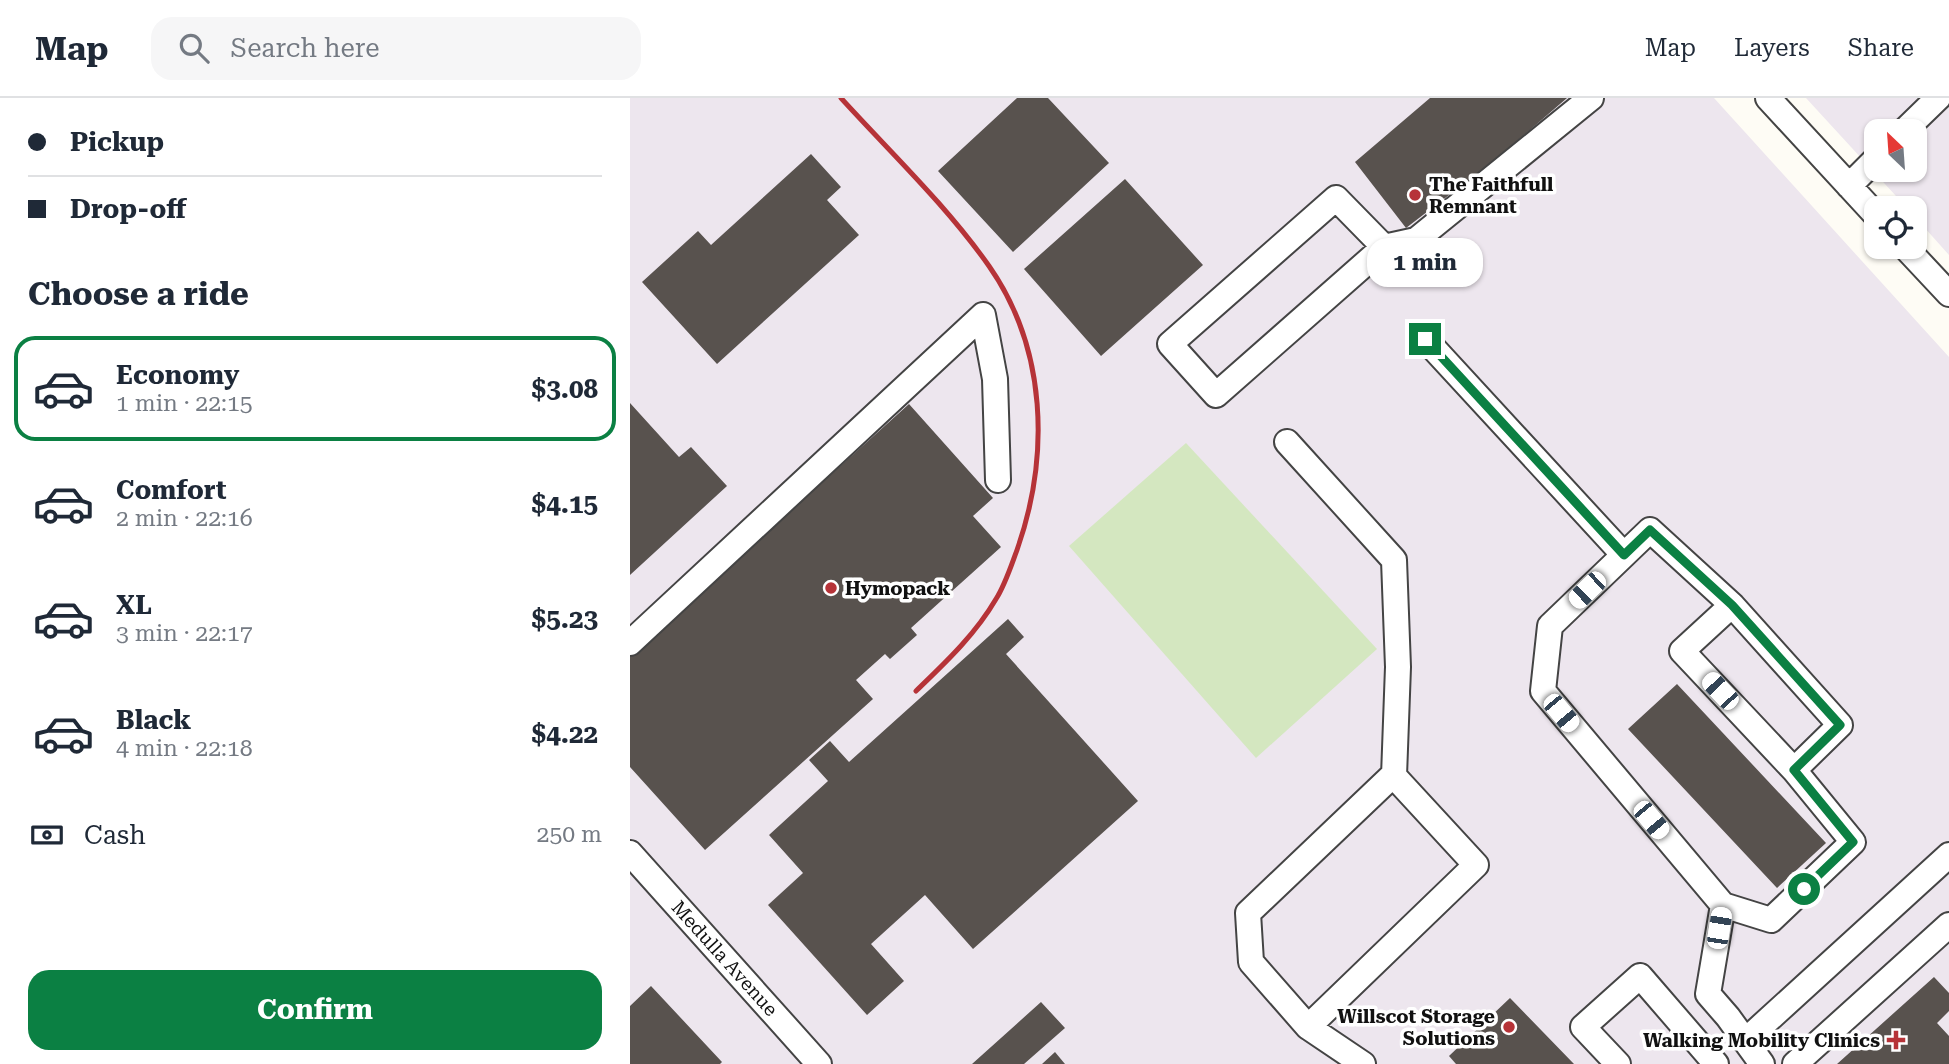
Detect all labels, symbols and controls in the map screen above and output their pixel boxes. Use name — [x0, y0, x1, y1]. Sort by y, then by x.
search box — [151, 17, 641, 80]
text: Map — [35, 29, 109, 68]
icon: search — [175, 29, 213, 67]
text: Search here — [231, 33, 380, 63]
text: Map — [1645, 34, 1696, 62]
text: Layers — [1734, 34, 1810, 62]
text: Share — [1848, 34, 1914, 62]
north arrow — [1864, 119, 1927, 182]
map controls — [1864, 119, 1927, 259]
text: Pickup — [70, 127, 164, 157]
place label: The Faithfull Remnant — [1429, 173, 1553, 218]
marker: The Faithfull Remnant — [1407, 187, 1423, 203]
text: Drop-off — [70, 194, 186, 224]
button: locate — [1864, 196, 1927, 259]
callout: 1 min — [1367, 238, 1483, 286]
text: 1 min — [1393, 249, 1457, 276]
text: Choose a ride — [28, 275, 249, 313]
route end — [1409, 323, 1441, 355]
icon: car — [32, 357, 95, 420]
text: Economy — [116, 360, 239, 390]
text: $3.08 — [532, 374, 598, 404]
text: 1 min · 22:15 — [116, 390, 253, 417]
icon: car — [32, 472, 95, 535]
text: Comfort — [116, 475, 226, 505]
text: $4.15 — [532, 489, 598, 519]
text: 2 min · 22:16 — [116, 505, 253, 532]
car — [1565, 568, 1610, 612]
place label: Hymopack — [845, 577, 950, 600]
marker: Hymopack — [823, 580, 839, 596]
icon: car — [32, 587, 95, 650]
text: XL — [116, 590, 152, 620]
text: $5.23 — [532, 604, 598, 634]
text: 3 min · 22:17 — [116, 620, 253, 647]
car — [1698, 668, 1743, 714]
car — [1540, 690, 1583, 736]
icon: car — [32, 702, 95, 765]
text: Black — [116, 705, 191, 735]
text: $4.22 — [532, 719, 598, 749]
text: 4 min · 22:18 — [116, 735, 253, 762]
car — [1630, 797, 1673, 843]
icon: cash — [28, 816, 66, 854]
text: Cash — [84, 820, 146, 850]
text: 250 m — [537, 821, 602, 848]
route start — [1788, 873, 1820, 905]
street label: Medulla Avenue — [667, 896, 783, 1021]
car — [1706, 906, 1733, 950]
button: Confirm — [28, 970, 602, 1050]
place label: Willscot Storage Solutions — [1337, 1005, 1495, 1050]
marker: Willscot Storage Solutions — [1501, 1019, 1517, 1035]
place label: Walking Mobility Clinics — [1643, 1029, 1880, 1052]
marker: Walking Mobility Clinics — [1886, 1030, 1906, 1050]

